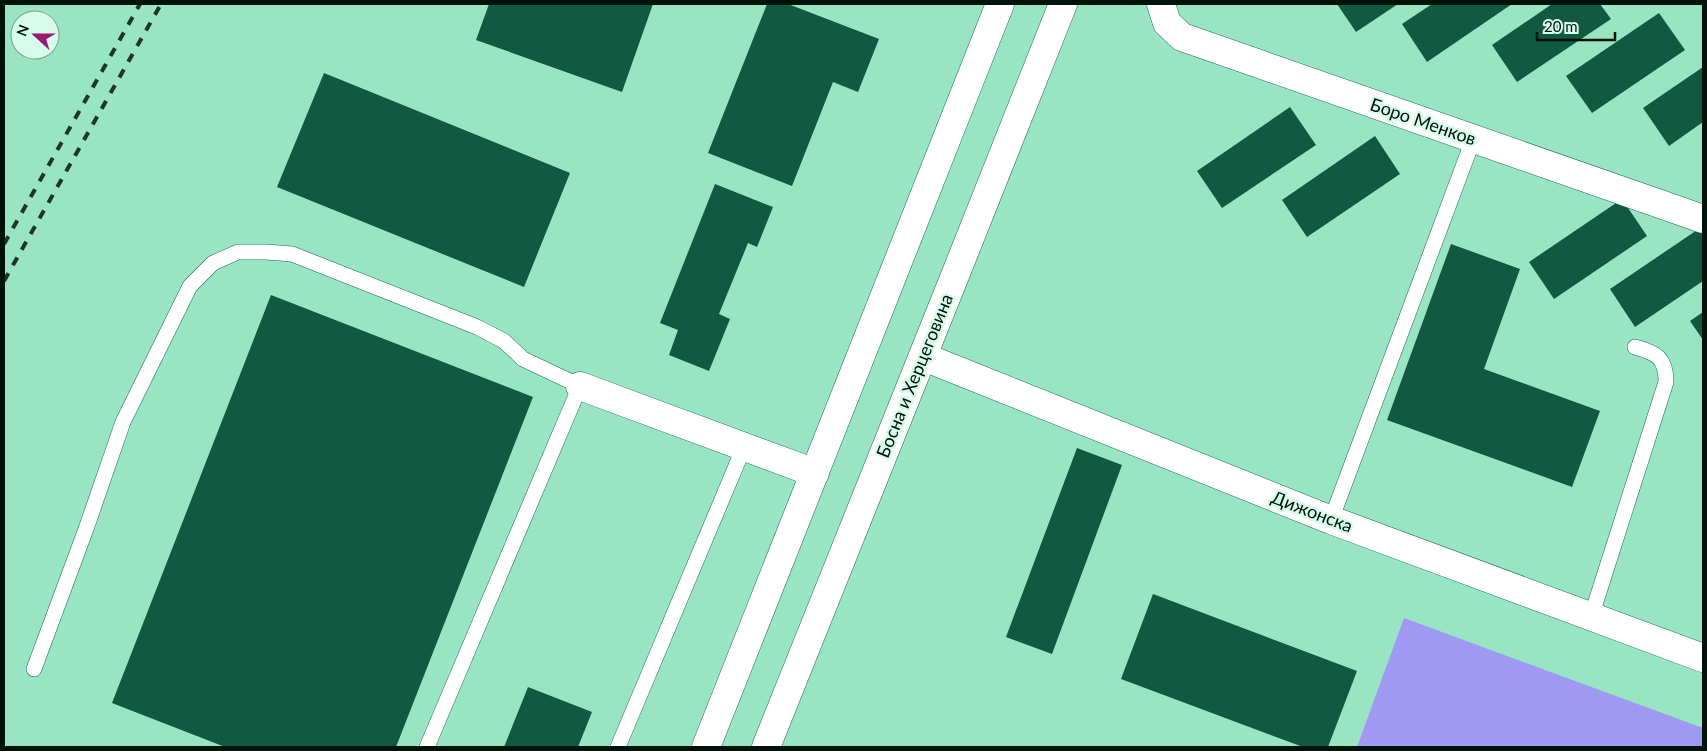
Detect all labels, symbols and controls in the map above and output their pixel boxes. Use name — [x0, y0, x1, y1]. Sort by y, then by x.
north arrow — [10, 10, 60, 60]
scale bar — [1537, 10, 1614, 42]
text: 20 m — [1544, 17, 1578, 35]
text: N — [13, 22, 32, 38]
street label: Боро Менков — [1368, 93, 1479, 149]
street label: Босна и Херцеговина — [871, 290, 957, 461]
street label: Дижонска — [1269, 486, 1356, 537]

